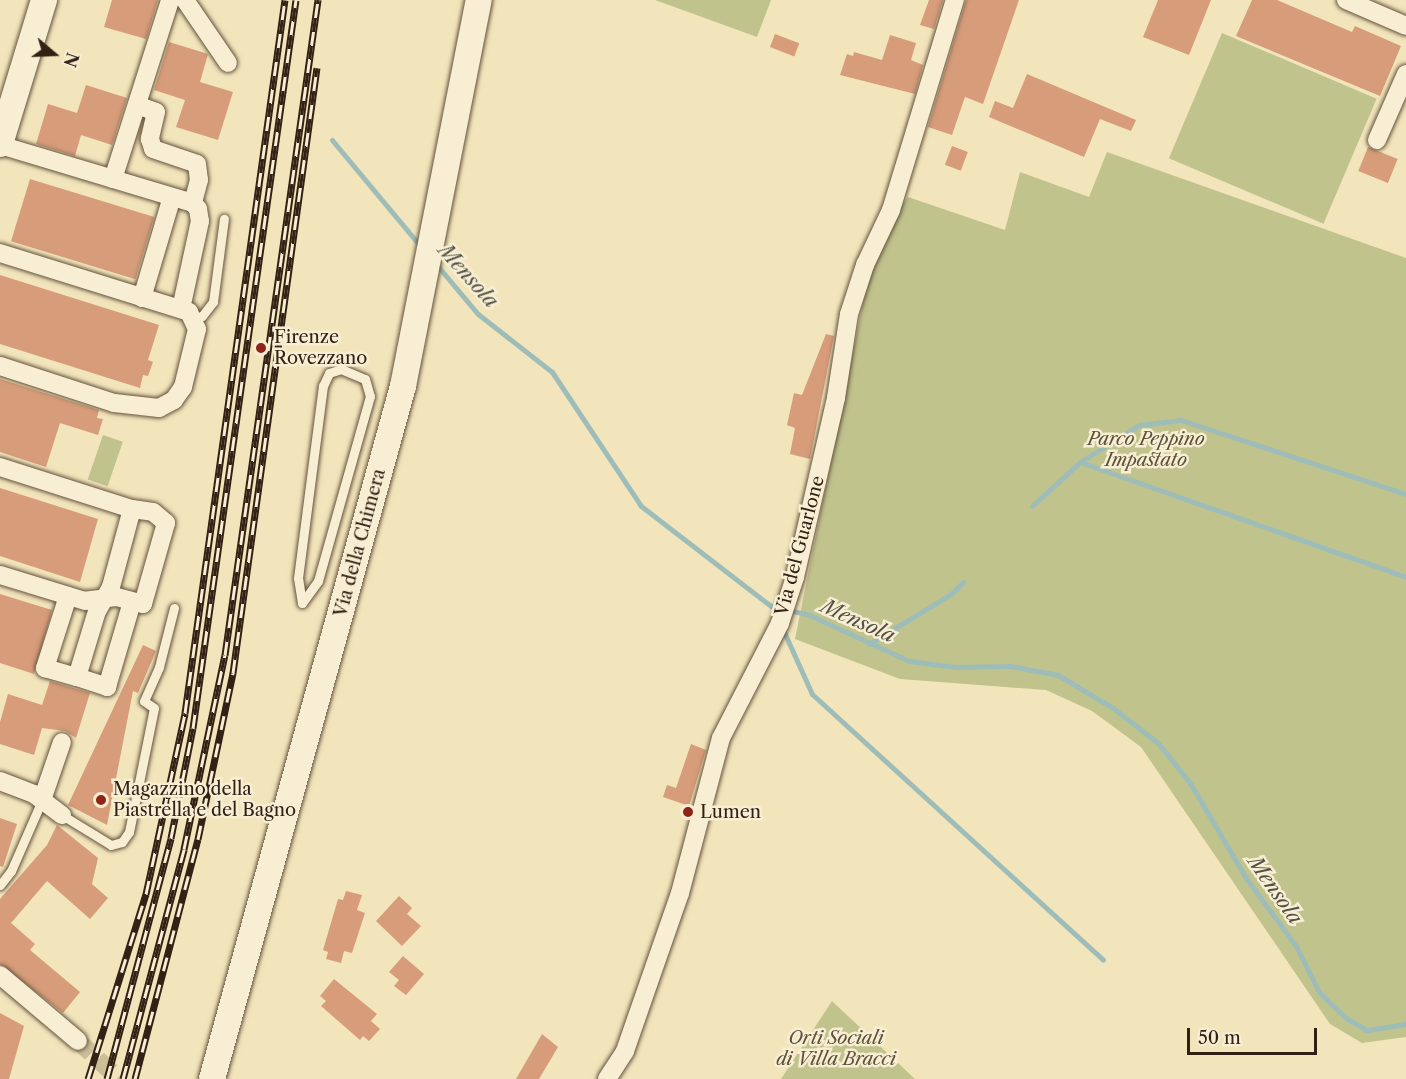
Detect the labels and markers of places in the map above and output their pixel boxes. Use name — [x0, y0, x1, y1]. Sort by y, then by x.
place label: Firenze Rovezzano — [274, 327, 367, 370]
marker: Firenze Rovezzano — [252, 339, 270, 357]
place label: Magazzino della Piastrella e del Bagno — [113, 779, 296, 822]
marker: Magazzino della Piastrella e del Bagno — [94, 793, 108, 807]
place label: Lumen — [700, 801, 761, 823]
marker: Lumen — [681, 805, 695, 819]

